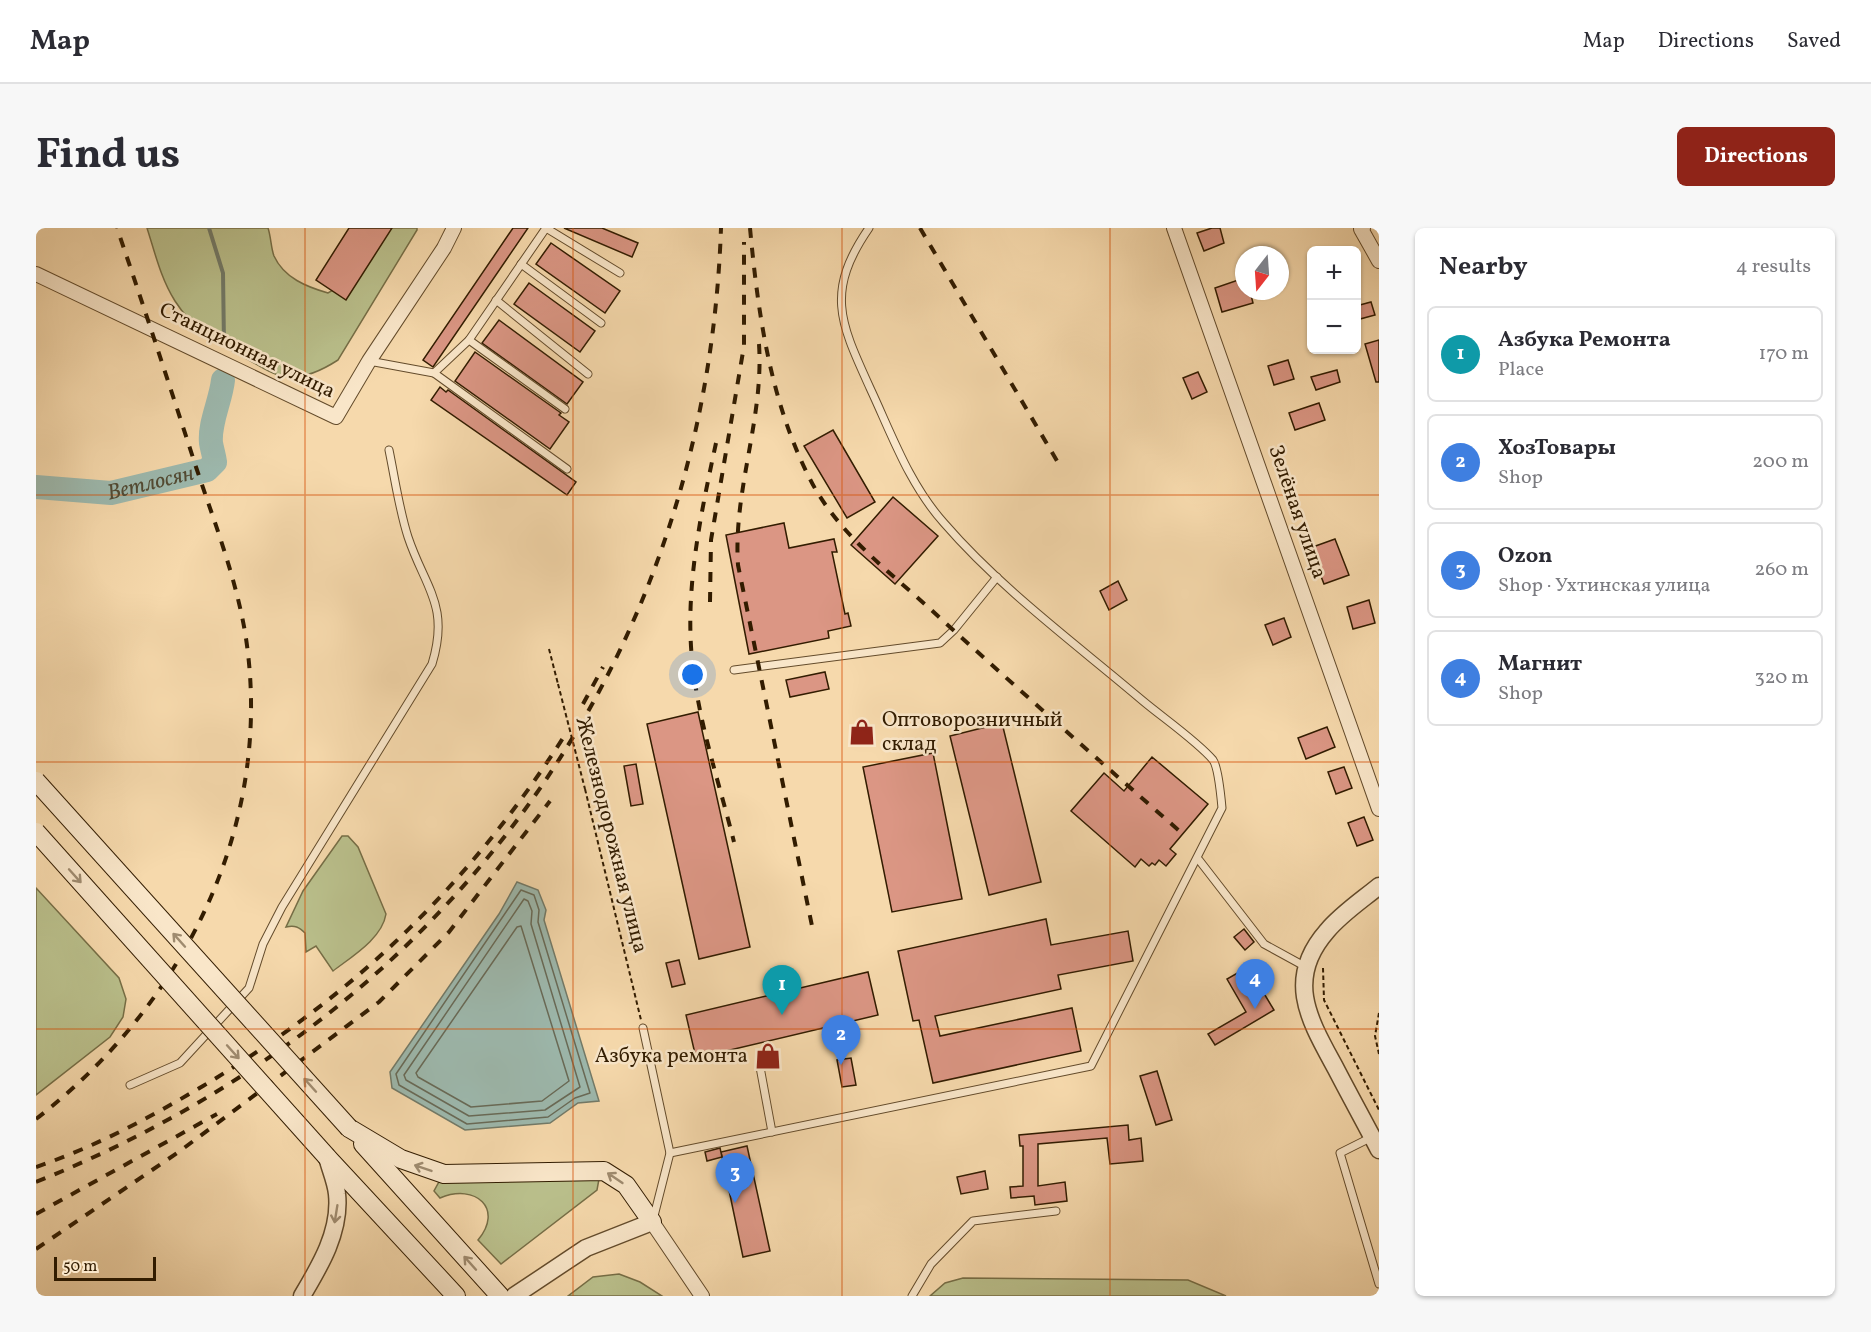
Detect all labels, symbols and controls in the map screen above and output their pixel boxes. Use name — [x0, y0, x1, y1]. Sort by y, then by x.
text: Map — [30, 22, 90, 61]
text: Map — [1583, 27, 1625, 56]
text: Directions — [1658, 27, 1754, 56]
text: Saved — [1787, 27, 1841, 56]
text: Find us — [36, 127, 180, 186]
button: Directions — [1677, 127, 1835, 186]
north arrow — [1235, 246, 1289, 300]
map controls — [1307, 246, 1361, 354]
button: + — [1307, 246, 1361, 300]
text: Nearby — [1439, 249, 1528, 285]
text: 4 results — [1736, 253, 1811, 281]
street label: Станционная улица — [154, 296, 340, 406]
button: − — [1307, 300, 1361, 354]
text: Азбука Ремонта — [1498, 325, 1671, 356]
text: 1 — [1456, 340, 1465, 368]
text: 170 m — [1759, 340, 1809, 368]
text: Place — [1498, 356, 1544, 384]
text: ХозТовары — [1498, 433, 1616, 464]
street label: Зелёная улица — [1261, 441, 1333, 583]
text: 2 — [1455, 448, 1466, 476]
text: 200 m — [1752, 448, 1809, 476]
water label: Ветлосян — [104, 458, 197, 509]
text: Shop — [1498, 464, 1543, 492]
text: Ozon — [1498, 541, 1553, 572]
text: 3 — [1455, 556, 1466, 584]
text: 260 m — [1754, 556, 1809, 584]
text: Shop · Ухтинская улица — [1498, 572, 1711, 600]
text: Магнит — [1498, 649, 1582, 680]
your location — [678, 660, 707, 689]
text: 4 — [1454, 664, 1467, 692]
text: 320 m — [1754, 664, 1809, 692]
text: Shop — [1498, 680, 1543, 708]
place label: Оптоворозничный склад — [882, 706, 1063, 759]
street label: Железнодорожная улица — [568, 714, 654, 956]
shop icon: Оптоворозничный склад — [847, 717, 877, 747]
one-way arrow — [68, 868, 82, 883]
one-way arrow — [172, 933, 186, 948]
pin: 4 — [1236, 960, 1274, 1009]
pin: 1 — [762, 966, 802, 1015]
pin: 2 — [822, 1016, 860, 1065]
shop icon: Азбука ремонта — [753, 1041, 783, 1071]
place label: Азбука ремонта — [595, 1042, 748, 1071]
one-way arrow — [226, 1044, 240, 1059]
one-way arrow — [303, 1077, 317, 1092]
pin: 3 — [716, 1154, 754, 1203]
one-way arrow — [414, 1162, 433, 1173]
one-way arrow — [607, 1171, 624, 1183]
one-way arrow — [330, 1204, 341, 1224]
scale bar — [54, 1254, 156, 1282]
one-way arrow — [463, 1255, 477, 1270]
text: 50 m — [63, 1256, 97, 1278]

